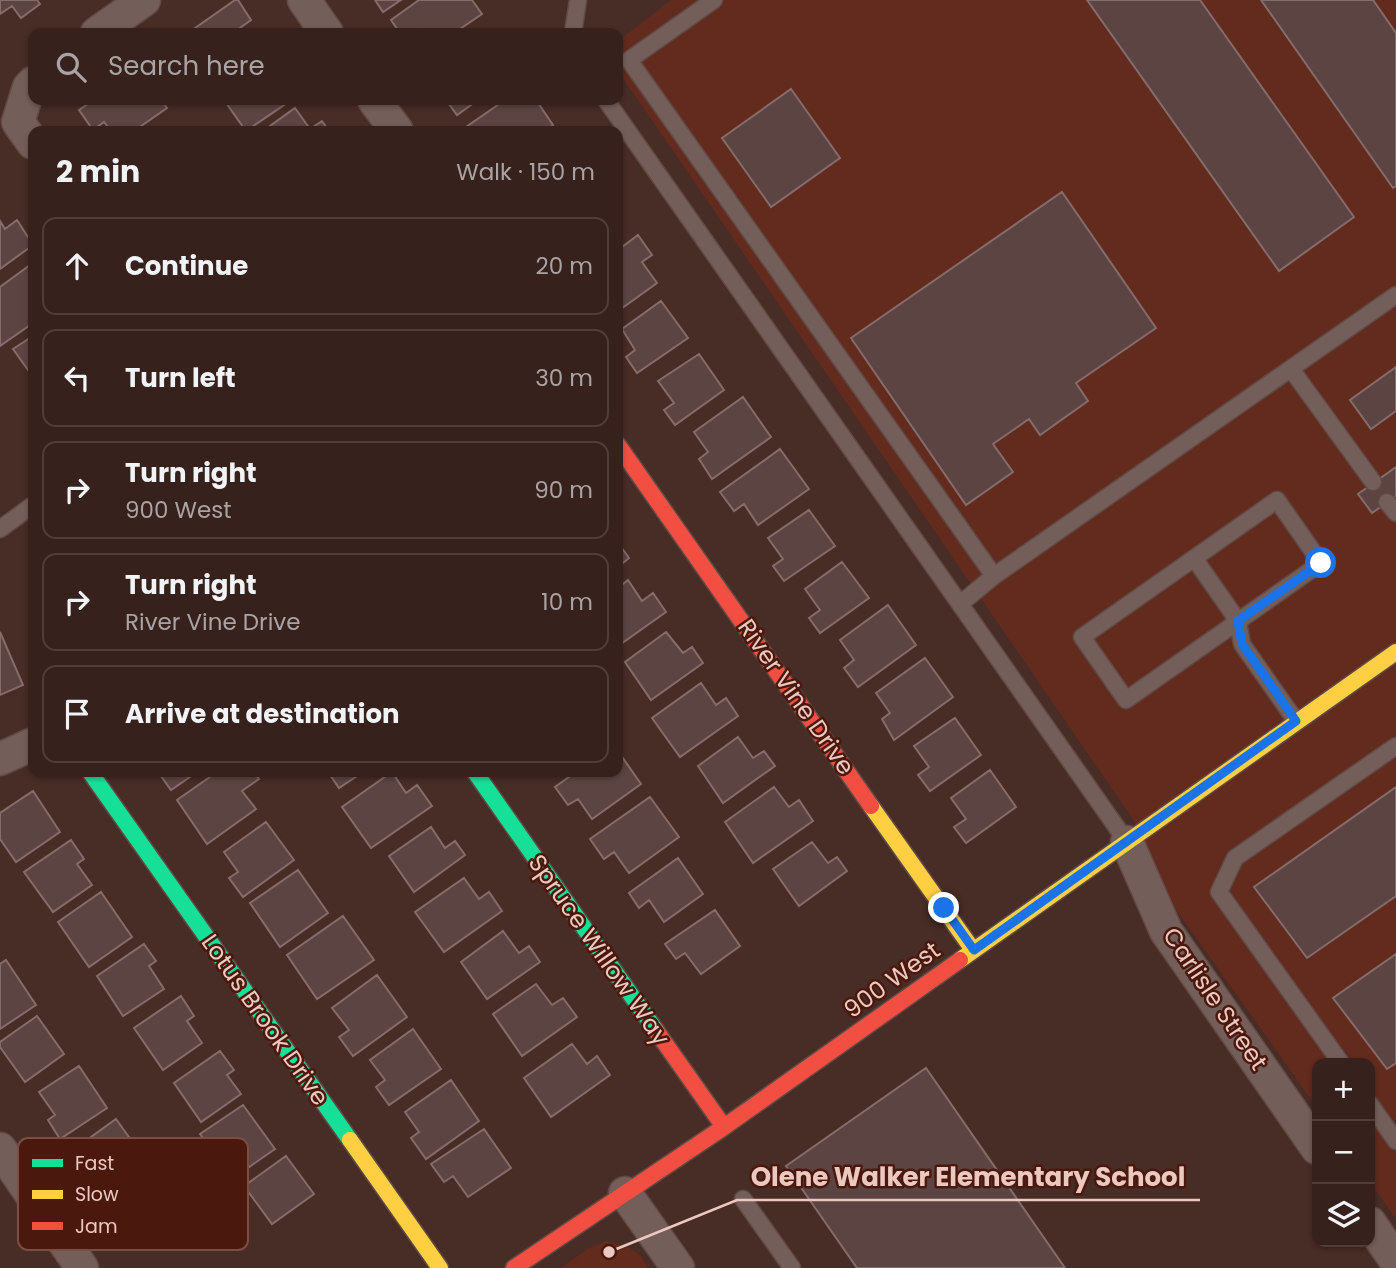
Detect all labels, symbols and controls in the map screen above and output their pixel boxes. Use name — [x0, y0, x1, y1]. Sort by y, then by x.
search box — [28, 28, 623, 105]
icon: search — [52, 48, 90, 86]
text: Search here — [108, 48, 265, 84]
text: 2 min — [56, 150, 140, 193]
text: Walk · 150 m — [456, 156, 595, 188]
icon: ahead — [58, 247, 96, 285]
text: Continue — [125, 248, 248, 284]
text: 20 m — [535, 250, 593, 282]
icon: left — [58, 359, 96, 397]
text: Turn left — [125, 360, 236, 396]
text: 30 m — [535, 362, 593, 394]
text: Turn right — [125, 455, 257, 491]
icon: right — [58, 471, 96, 509]
text: 90 m — [534, 474, 593, 506]
text: 900 West — [125, 494, 232, 526]
route start — [1305, 547, 1336, 578]
text: Turn right — [125, 567, 257, 603]
icon: right — [58, 583, 96, 621]
text: 10 m — [541, 586, 593, 618]
text: River Vine Drive — [125, 606, 301, 638]
street label: River Vine Drive — [730, 612, 862, 781]
icon: arrive — [58, 695, 96, 733]
text: Arrive at destination — [125, 696, 400, 732]
street label: Spruce Willow Way — [521, 848, 678, 1052]
route end — [928, 892, 959, 923]
street label: Carlisle Street — [1155, 921, 1275, 1077]
street label: Lotus Brook Drive — [194, 927, 337, 1112]
street label: 900 West — [837, 934, 946, 1026]
map controls — [1312, 1058, 1375, 1247]
button: + — [1312, 1058, 1375, 1121]
button: − — [1312, 1121, 1375, 1184]
legend — [18, 1138, 248, 1250]
text: Fast — [75, 1150, 114, 1177]
callout: Olene Walker Elementary School — [737, 1153, 1200, 1200]
text: Olene Walker Elementary School — [751, 1159, 1185, 1195]
text: Slow — [75, 1181, 119, 1208]
button: layers — [1312, 1184, 1375, 1247]
text: Jam — [75, 1213, 117, 1240]

